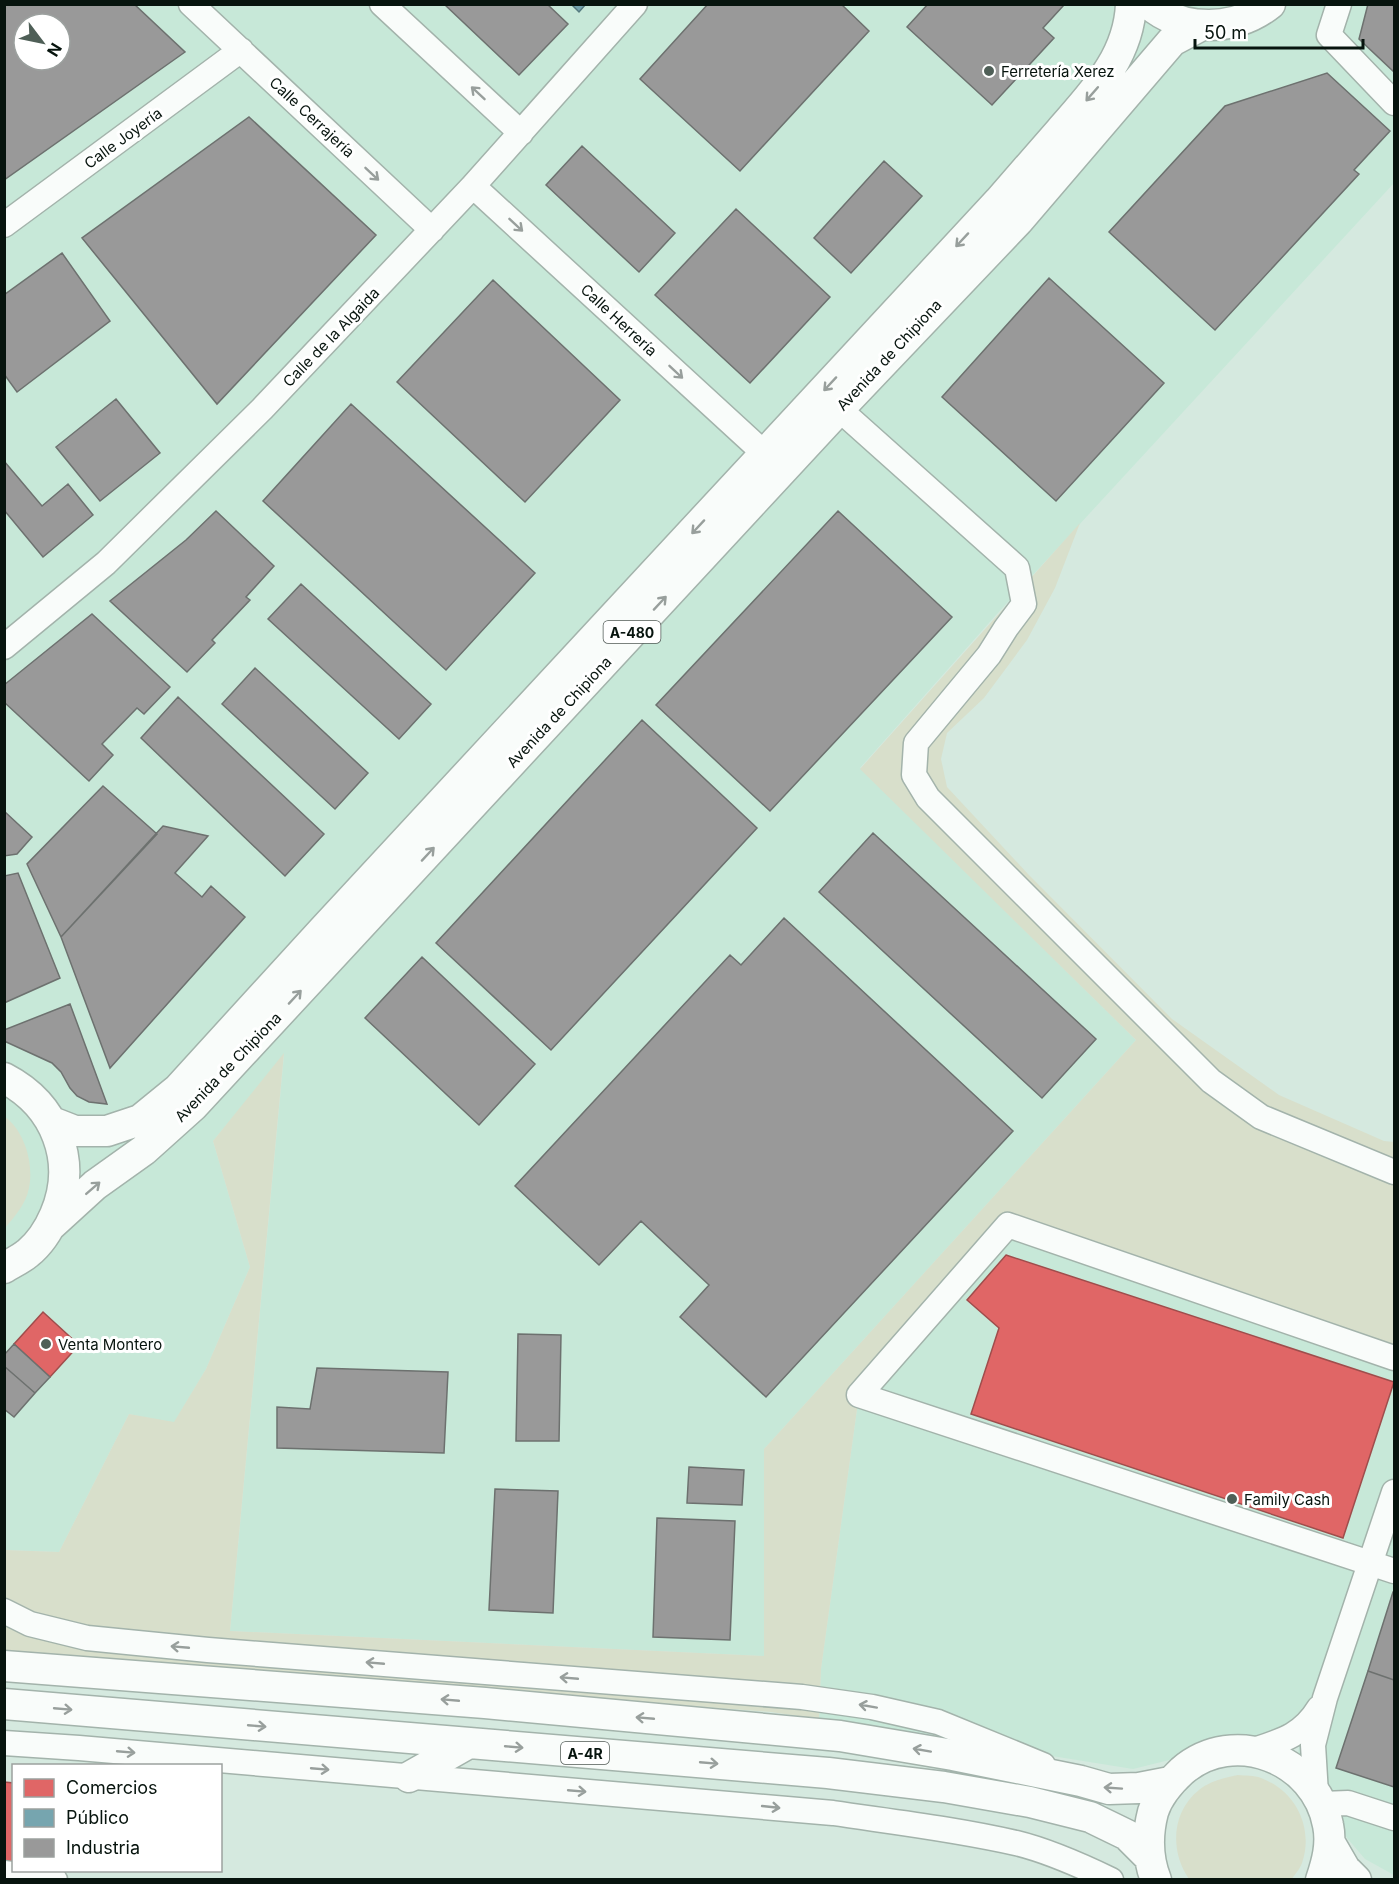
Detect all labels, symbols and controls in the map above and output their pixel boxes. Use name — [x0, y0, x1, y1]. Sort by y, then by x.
north arrow — [12, 12, 72, 72]
scale bar — [1195, 12, 1363, 50]
text: 50 m — [1204, 22, 1247, 43]
text: N — [43, 39, 66, 60]
place label: Ferretería Xerez — [1001, 62, 1114, 81]
marker: Ferretería Xerez — [982, 64, 996, 78]
street label: Calle Cerrajería — [265, 73, 359, 161]
one-way arrow — [471, 86, 486, 100]
one-way arrow — [1085, 86, 1098, 102]
street label: Calle Joyería — [80, 103, 166, 173]
one-way arrow — [364, 166, 379, 180]
one-way arrow — [509, 218, 524, 233]
one-way arrow — [955, 233, 970, 248]
street label: Calle Herrería — [577, 280, 661, 360]
street label: Calle de la Algaida — [279, 283, 383, 391]
street label: Avenida de Chipiona — [833, 295, 945, 415]
one-way arrow — [668, 364, 683, 379]
one-way arrow — [823, 376, 837, 391]
one-way arrow — [690, 519, 705, 534]
one-way arrow — [653, 596, 667, 611]
road number: A-480 — [604, 621, 660, 643]
street label: Avenida de Chipiona — [503, 652, 615, 772]
one-way arrow — [421, 847, 435, 862]
one-way arrow — [288, 990, 302, 1005]
street label: Avenida de Chipiona — [171, 1008, 285, 1126]
one-way arrow — [85, 1181, 100, 1195]
place label: Venta Montero — [58, 1335, 162, 1354]
marker: Venta Montero — [39, 1337, 53, 1351]
place label: Family Cash — [1244, 1490, 1330, 1509]
marker: Family Cash — [1225, 1492, 1239, 1506]
one-way arrow — [171, 1641, 191, 1652]
one-way arrow — [365, 1657, 385, 1668]
one-way arrow — [560, 1672, 580, 1683]
one-way arrow — [441, 1695, 461, 1706]
one-way arrow — [858, 1701, 878, 1712]
one-way arrow — [52, 1704, 72, 1715]
one-way arrow — [635, 1712, 655, 1723]
one-way arrow — [247, 1720, 267, 1731]
one-way arrow — [504, 1742, 524, 1753]
road number: A-4R — [561, 1742, 609, 1764]
one-way arrow — [912, 1744, 932, 1755]
one-way arrow — [115, 1747, 135, 1758]
one-way arrow — [698, 1758, 718, 1769]
legend — [12, 1764, 222, 1872]
one-way arrow — [309, 1764, 329, 1775]
text: Comercios — [66, 1777, 158, 1798]
one-way arrow — [1103, 1782, 1123, 1793]
one-way arrow — [567, 1786, 586, 1797]
one-way arrow — [761, 1802, 781, 1813]
text: Público — [66, 1807, 129, 1828]
text: Industria — [66, 1837, 140, 1858]

